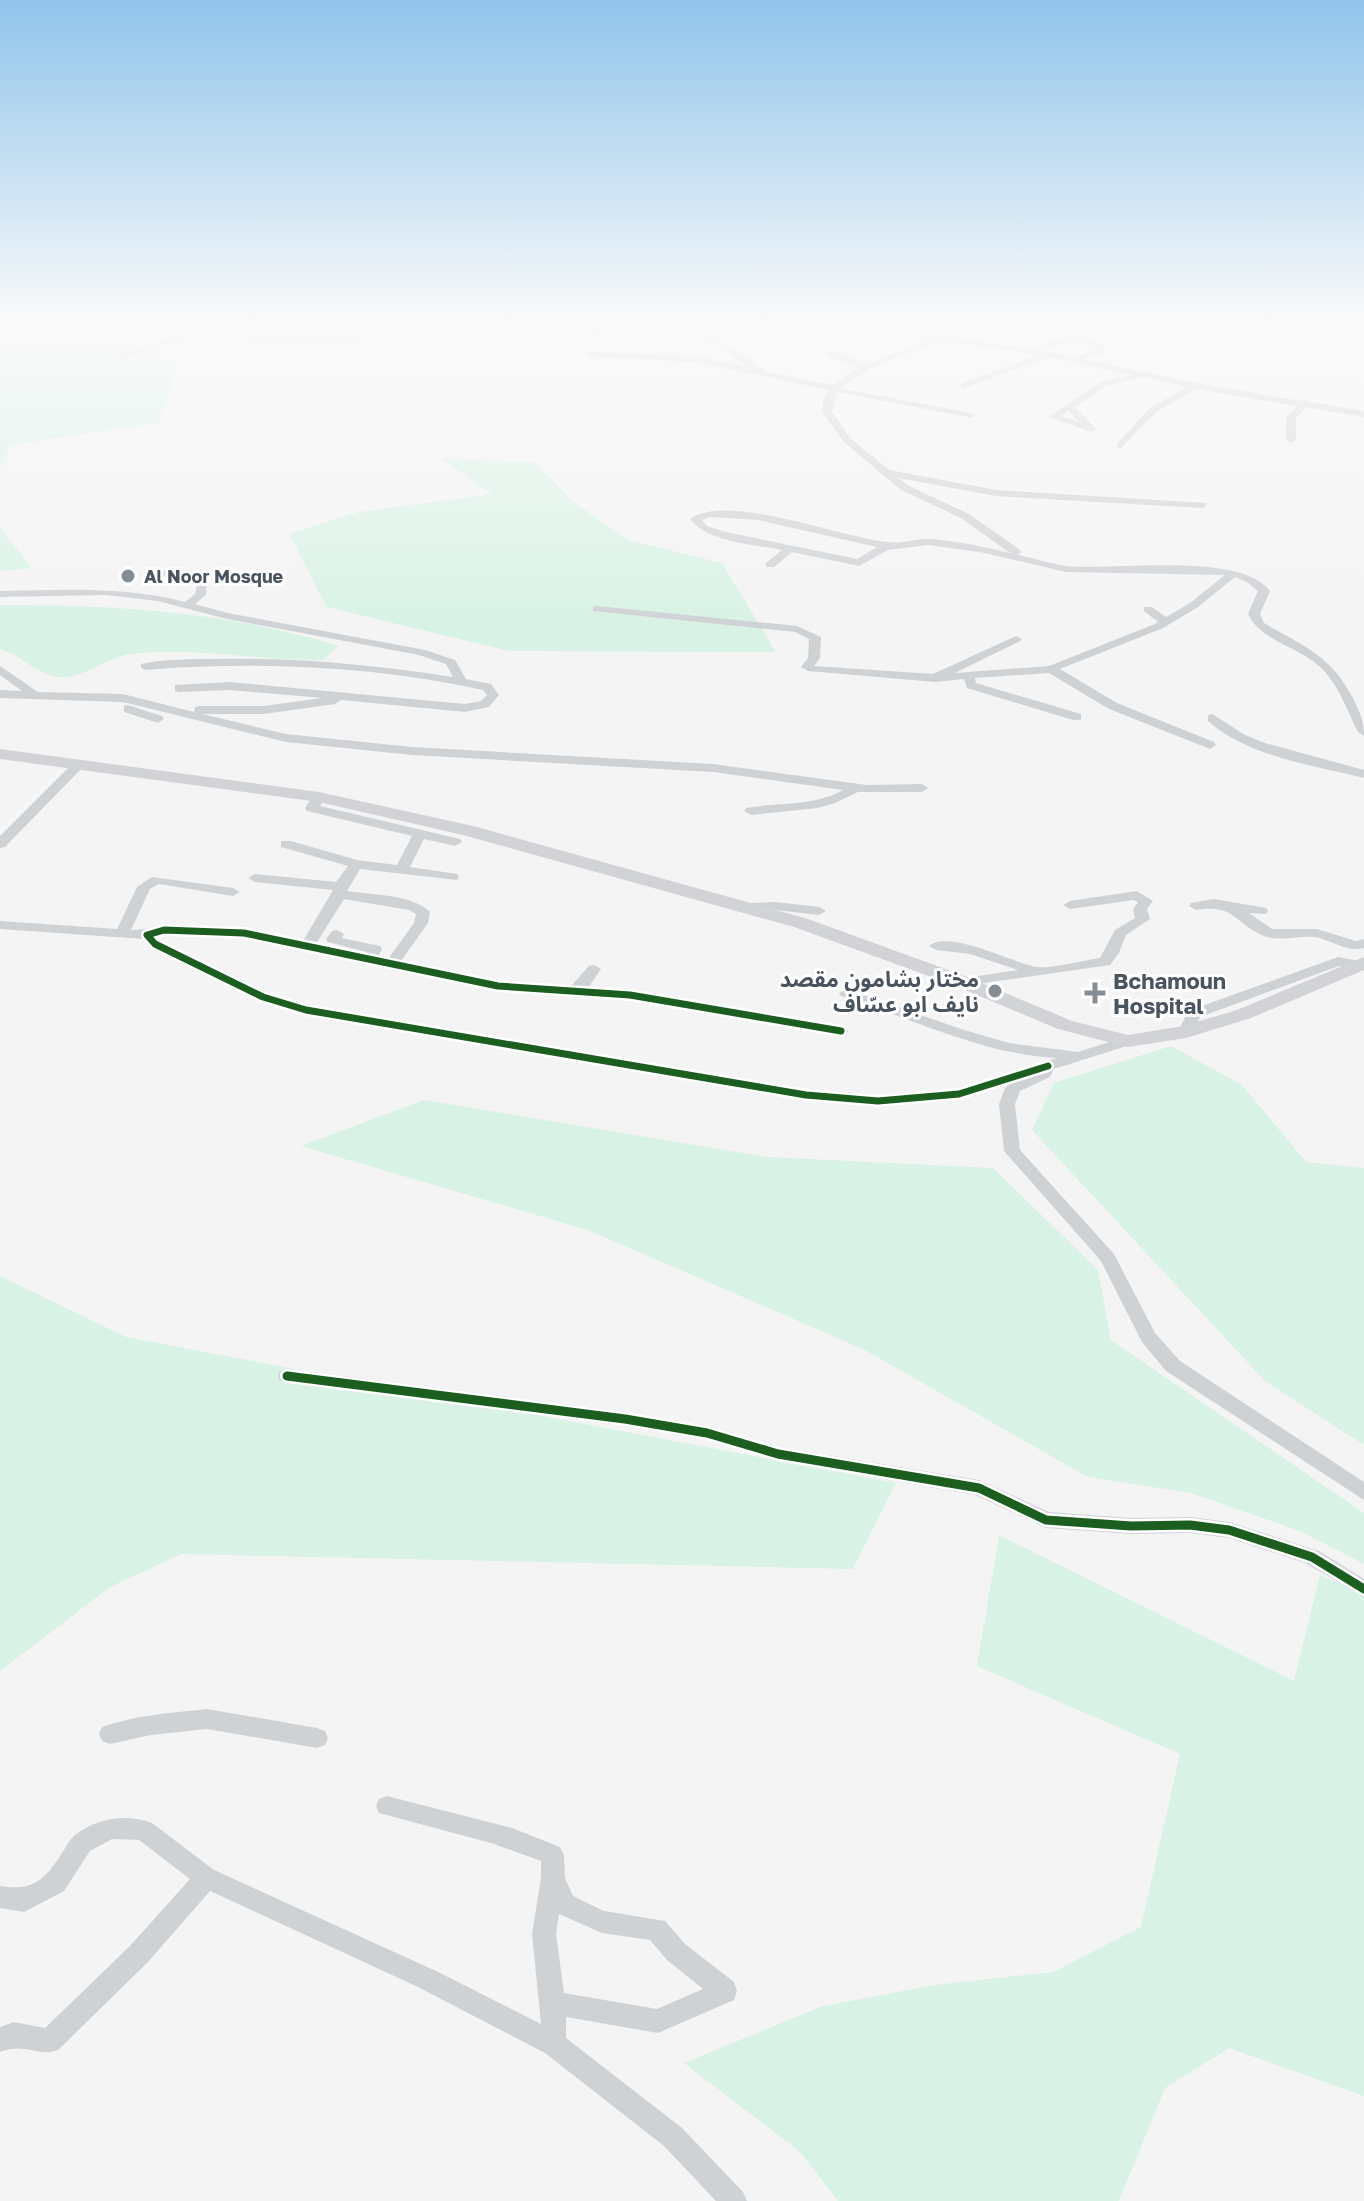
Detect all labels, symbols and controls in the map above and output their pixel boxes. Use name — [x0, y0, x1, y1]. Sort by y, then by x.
place label: Al Noor Mosque — [144, 565, 284, 587]
marker: Al Noor Mosque — [119, 567, 137, 585]
place label: مختار بشامون مقصد نايف ابو عسّاف — [780, 965, 979, 1017]
place label: Bchamoun Hospital — [1113, 967, 1226, 1019]
marker: مختار بشامون مقصد نايف ابو عسّاف — [986, 982, 1004, 1000]
marker: Bchamoun Hospital — [1084, 982, 1106, 1004]

